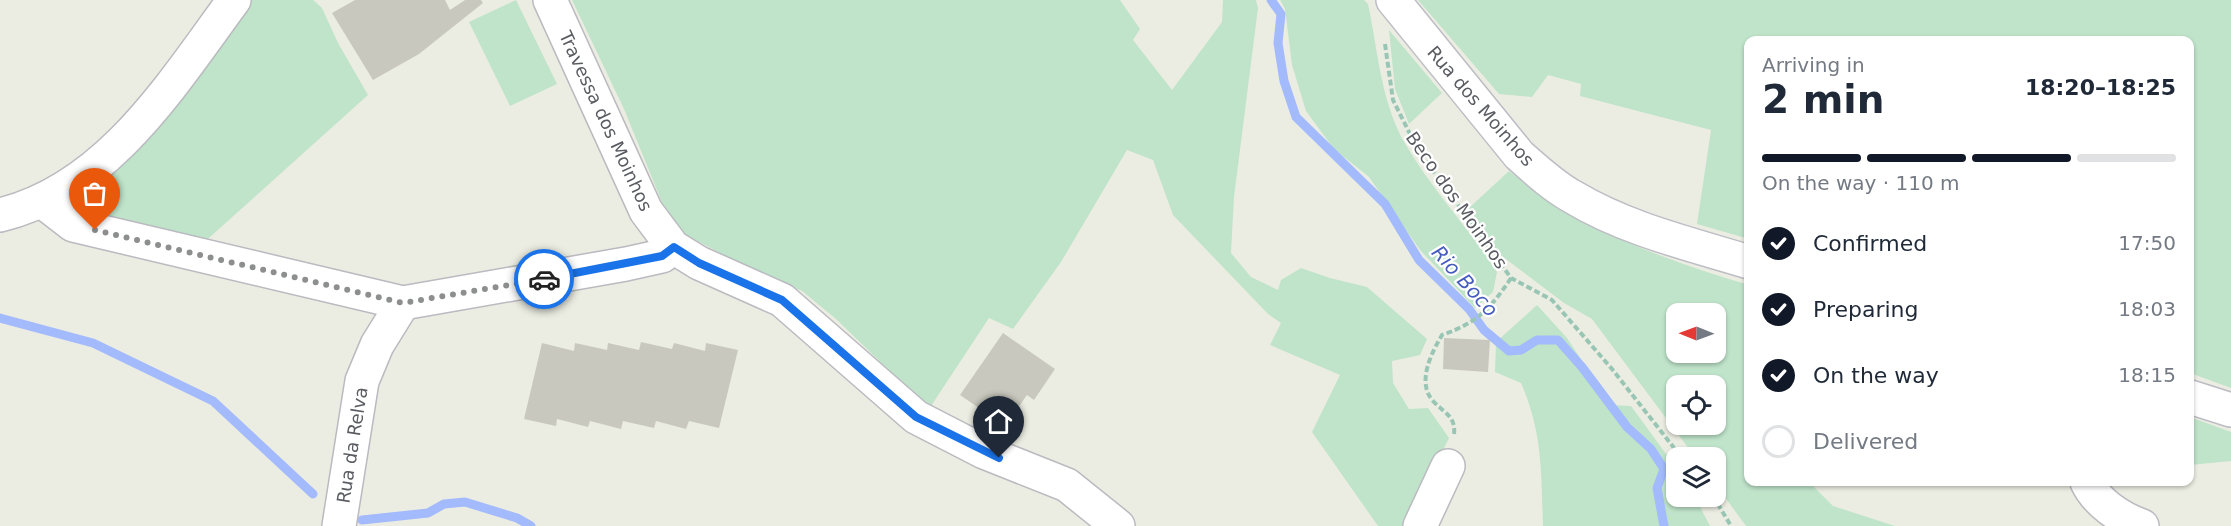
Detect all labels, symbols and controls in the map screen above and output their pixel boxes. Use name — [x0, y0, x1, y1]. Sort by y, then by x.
street label: Travessa dos Moinhos — [555, 27, 657, 214]
street label: Rua dos Moinhos — [1423, 42, 1539, 170]
text: Arriving in — [1762, 53, 1865, 77]
text: 18:20–18:25 — [2025, 75, 2176, 100]
text: 2 min — [1762, 77, 1884, 122]
street label: Beco dos Moinhos — [1402, 127, 1512, 273]
pin — [69, 168, 120, 230]
text: On the way · 110 m — [1762, 171, 1960, 195]
icon: bag — [78, 177, 111, 210]
icon: check — [1762, 227, 1795, 260]
text: Confirmed — [1813, 231, 1927, 256]
text: 17:50 — [2118, 231, 2176, 255]
water label: Rio Boco — [1427, 241, 1503, 321]
courier — [514, 249, 574, 309]
icon: car — [528, 263, 561, 296]
icon: check — [1762, 293, 1795, 326]
text: Preparing — [1813, 297, 1919, 322]
text: 18:03 — [2118, 297, 2176, 321]
north arrow — [1666, 303, 1726, 363]
map controls — [1666, 303, 1726, 507]
icon: check — [1762, 359, 1795, 392]
text: On the way — [1813, 363, 1939, 388]
text: 18:15 — [2118, 363, 2176, 387]
button: locate — [1666, 375, 1726, 435]
street label: Rua da Relva — [332, 385, 372, 505]
pin — [973, 396, 1024, 458]
icon: home — [982, 405, 1015, 438]
text: Delivered — [1813, 429, 1918, 454]
button: layers — [1666, 447, 1726, 507]

